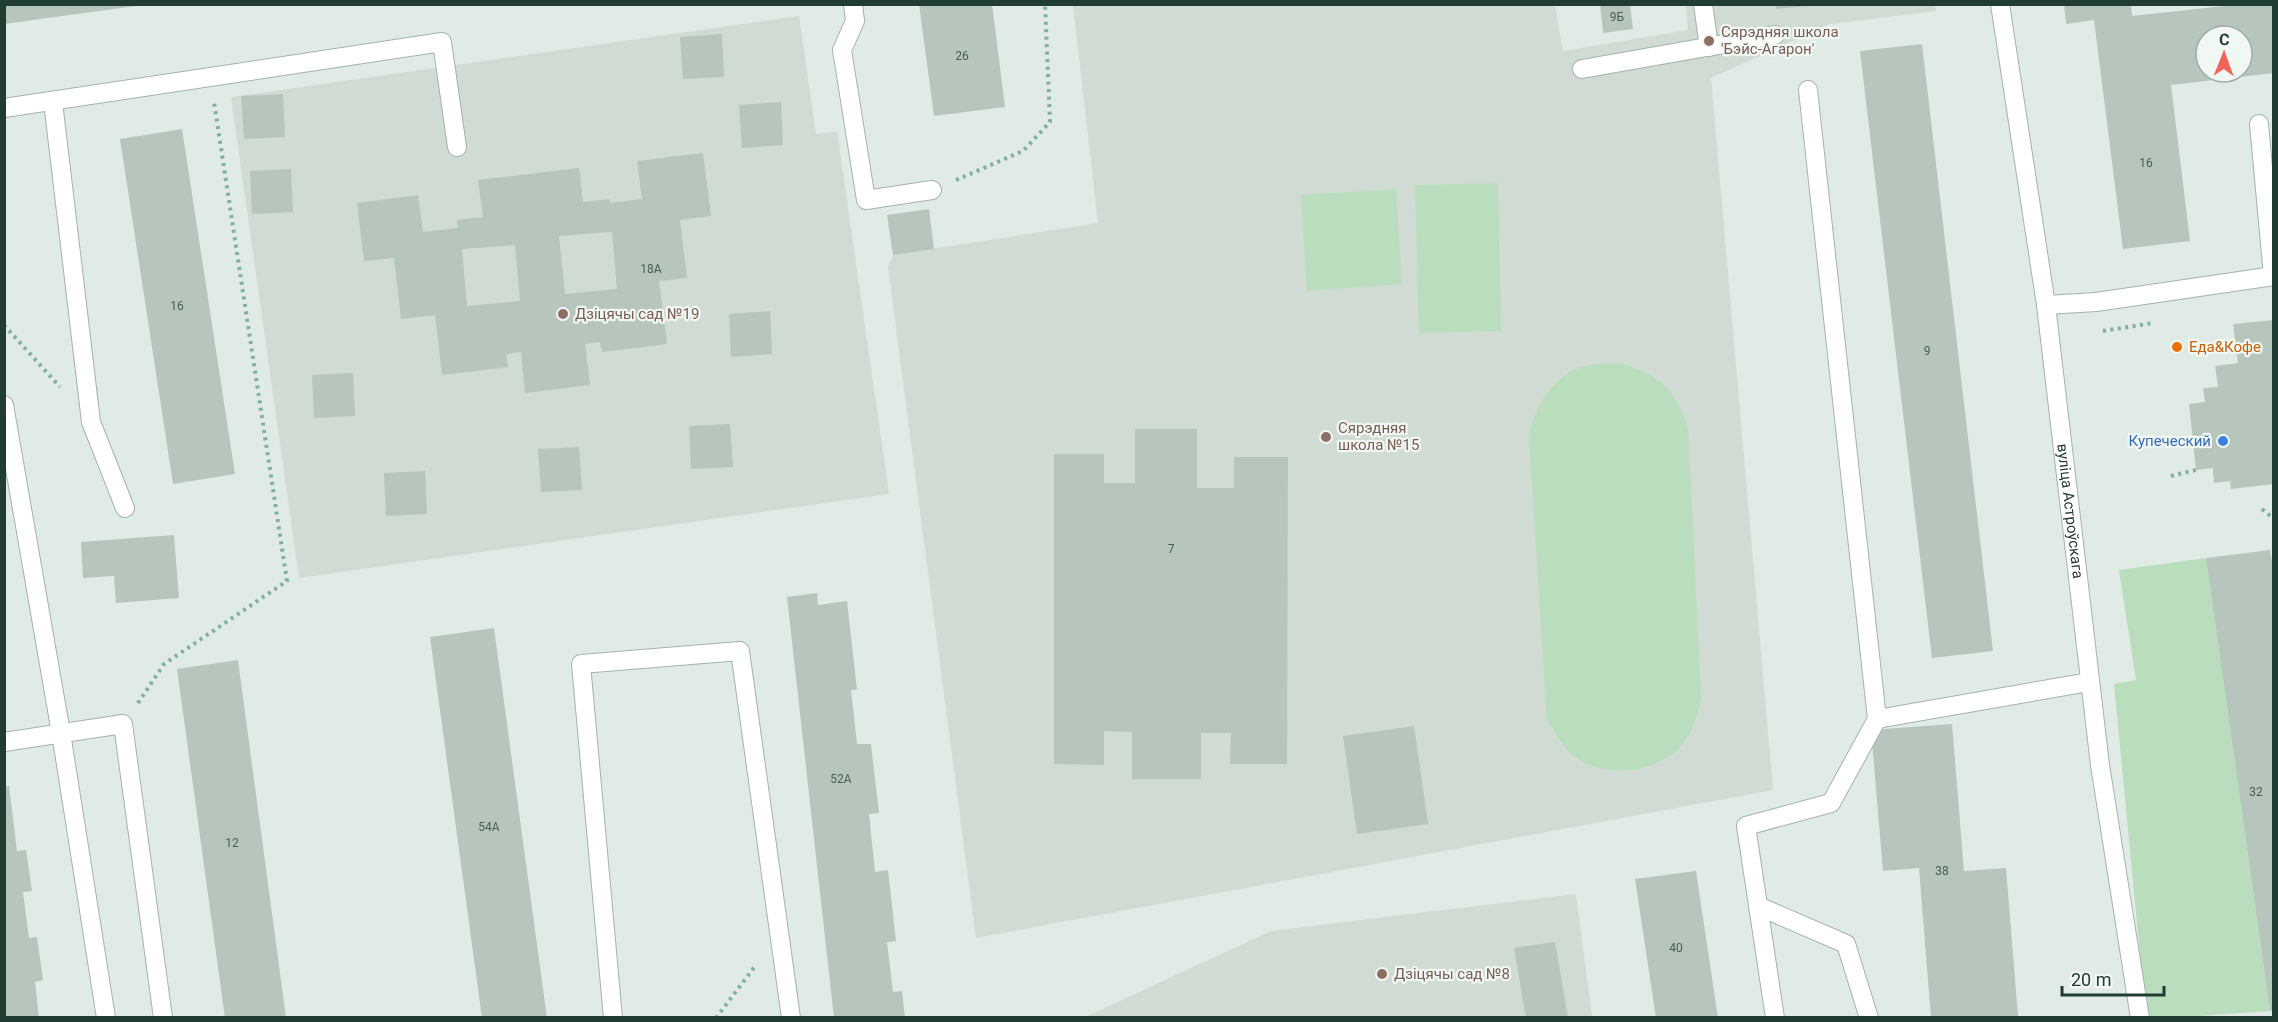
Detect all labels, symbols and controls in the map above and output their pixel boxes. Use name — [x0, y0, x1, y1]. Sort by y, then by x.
house number: 9Б — [1610, 10, 1625, 24]
place label: Сярэдняя школа 'Бэйс-Агарон' — [1721, 23, 1839, 58]
north arrow — [2194, 24, 2254, 84]
text: С — [2219, 30, 2230, 49]
marker: Сярэдняя школа 'Бэйс-Агарон' — [1702, 34, 1716, 48]
house number: 26 — [955, 49, 969, 63]
house number: 16 — [2139, 156, 2153, 170]
house number: 18А — [640, 262, 662, 276]
house number: 16 — [170, 299, 184, 313]
place label: Дзіцячы сад №19 — [575, 305, 699, 323]
marker: Дзіцячы сад №19 — [556, 307, 570, 321]
place label: Еда&Кофе — [2189, 338, 2261, 356]
marker: Еда&Кофе — [2170, 340, 2184, 354]
house number: 9 — [1924, 344, 1930, 358]
place label: Сярэдняя школа №15 — [1338, 419, 1419, 454]
marker: Сярэдняя школа №15 — [1319, 430, 1333, 444]
place label: Купеческий — [2129, 432, 2211, 450]
marker: Купеческий — [2216, 434, 2230, 448]
street label: вуліца Астроўскага — [2053, 443, 2087, 580]
house number: 7 — [1168, 542, 1175, 556]
house number: 52А — [830, 772, 852, 786]
house number: 32 — [2249, 785, 2263, 799]
house number: 54А — [478, 820, 500, 834]
house number: 12 — [225, 836, 239, 850]
house number: 38 — [1935, 864, 1949, 878]
house number: 40 — [1669, 941, 1683, 955]
scale bar — [2062, 959, 2164, 997]
place label: Дзіцячы сад №8 — [1394, 965, 1510, 983]
marker: Дзіцячы сад №8 — [1375, 967, 1389, 981]
text: 20 m — [2071, 969, 2111, 990]

